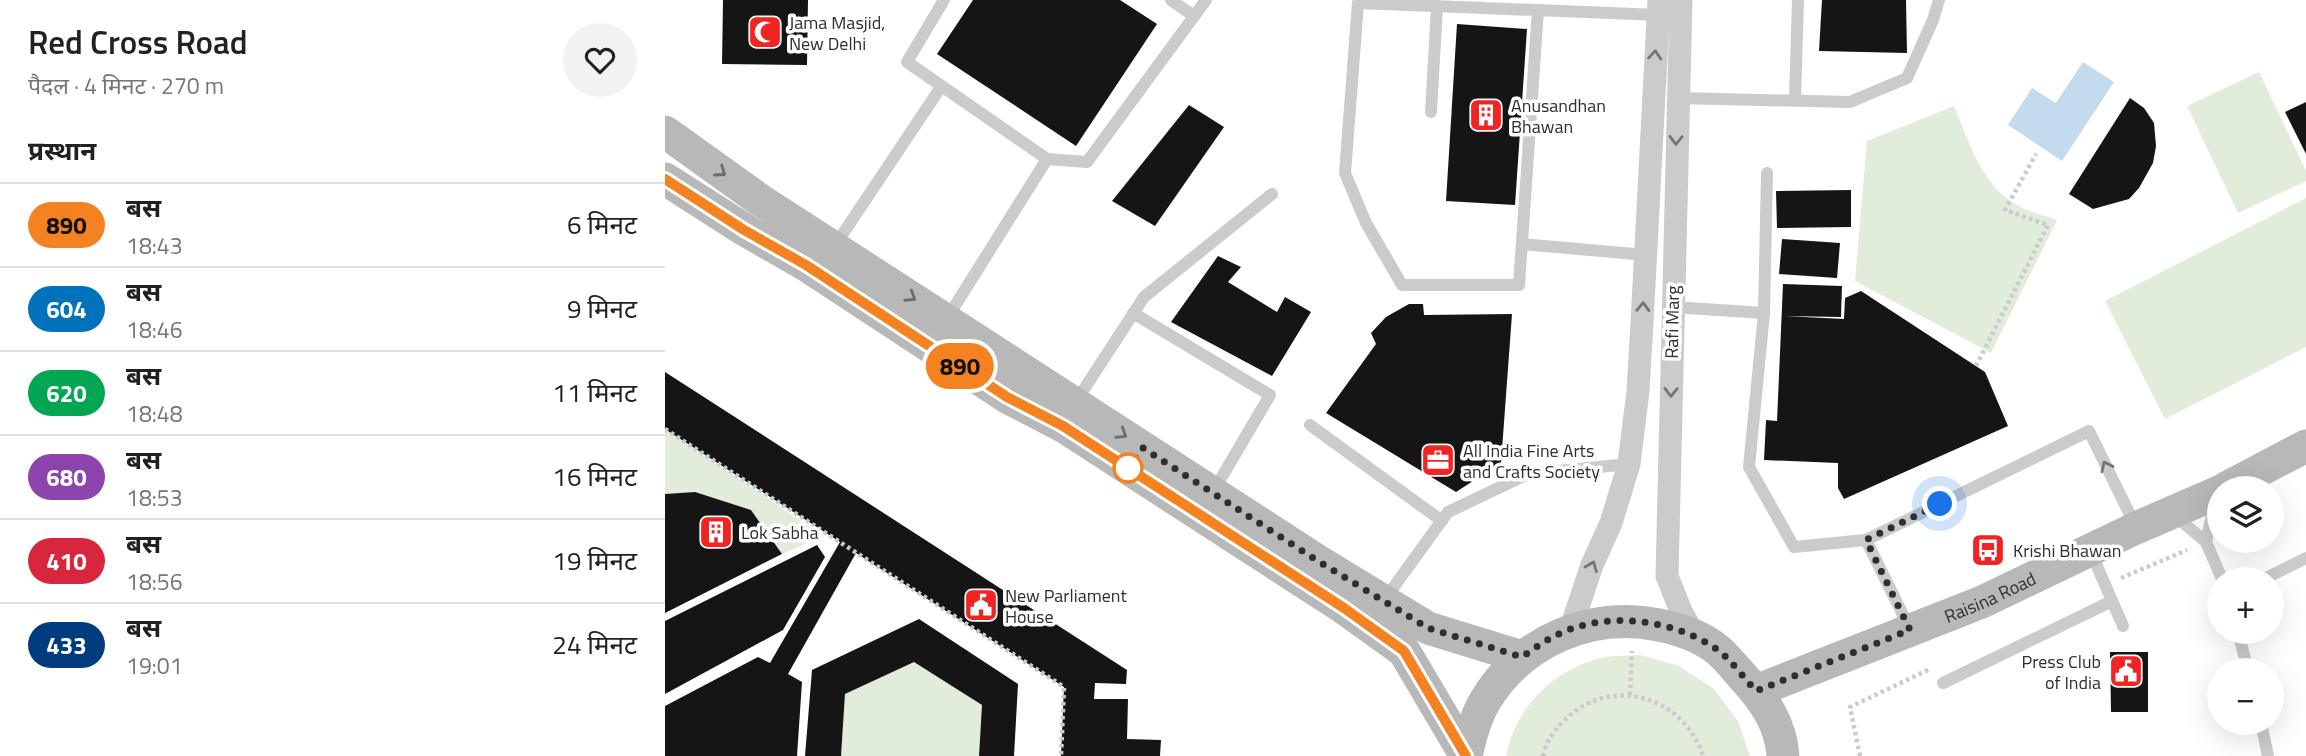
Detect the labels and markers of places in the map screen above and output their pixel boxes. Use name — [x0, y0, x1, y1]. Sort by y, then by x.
place label: Jama Masjid, New Delhi — [789, 9, 885, 57]
mosque icon: Jama Masjid, New Delhi — [746, 13, 784, 51]
place label: Anusandhan Bhawan — [1511, 92, 1606, 140]
building icon: Anusandhan Bhawan — [1467, 96, 1505, 134]
place label: All India Fine Arts and Crafts Society — [1463, 437, 1600, 485]
office icon: All India Fine Arts and Crafts Society — [1419, 441, 1457, 479]
unlabelled marker — [1113, 453, 1143, 483]
building icon: Lok Sabha — [697, 513, 735, 551]
place label: Lok Sabha — [741, 519, 819, 546]
bus stop icon: Krishi Bhawan — [1969, 531, 2007, 569]
place label: Krishi Bhawan — [2013, 537, 2121, 564]
place label: New Parliament House — [1005, 582, 1127, 630]
public building icon: New Parliament House — [962, 586, 1000, 624]
place label: Press Club of India — [2022, 648, 2101, 696]
public building icon: Press Club of India — [2107, 652, 2145, 690]

